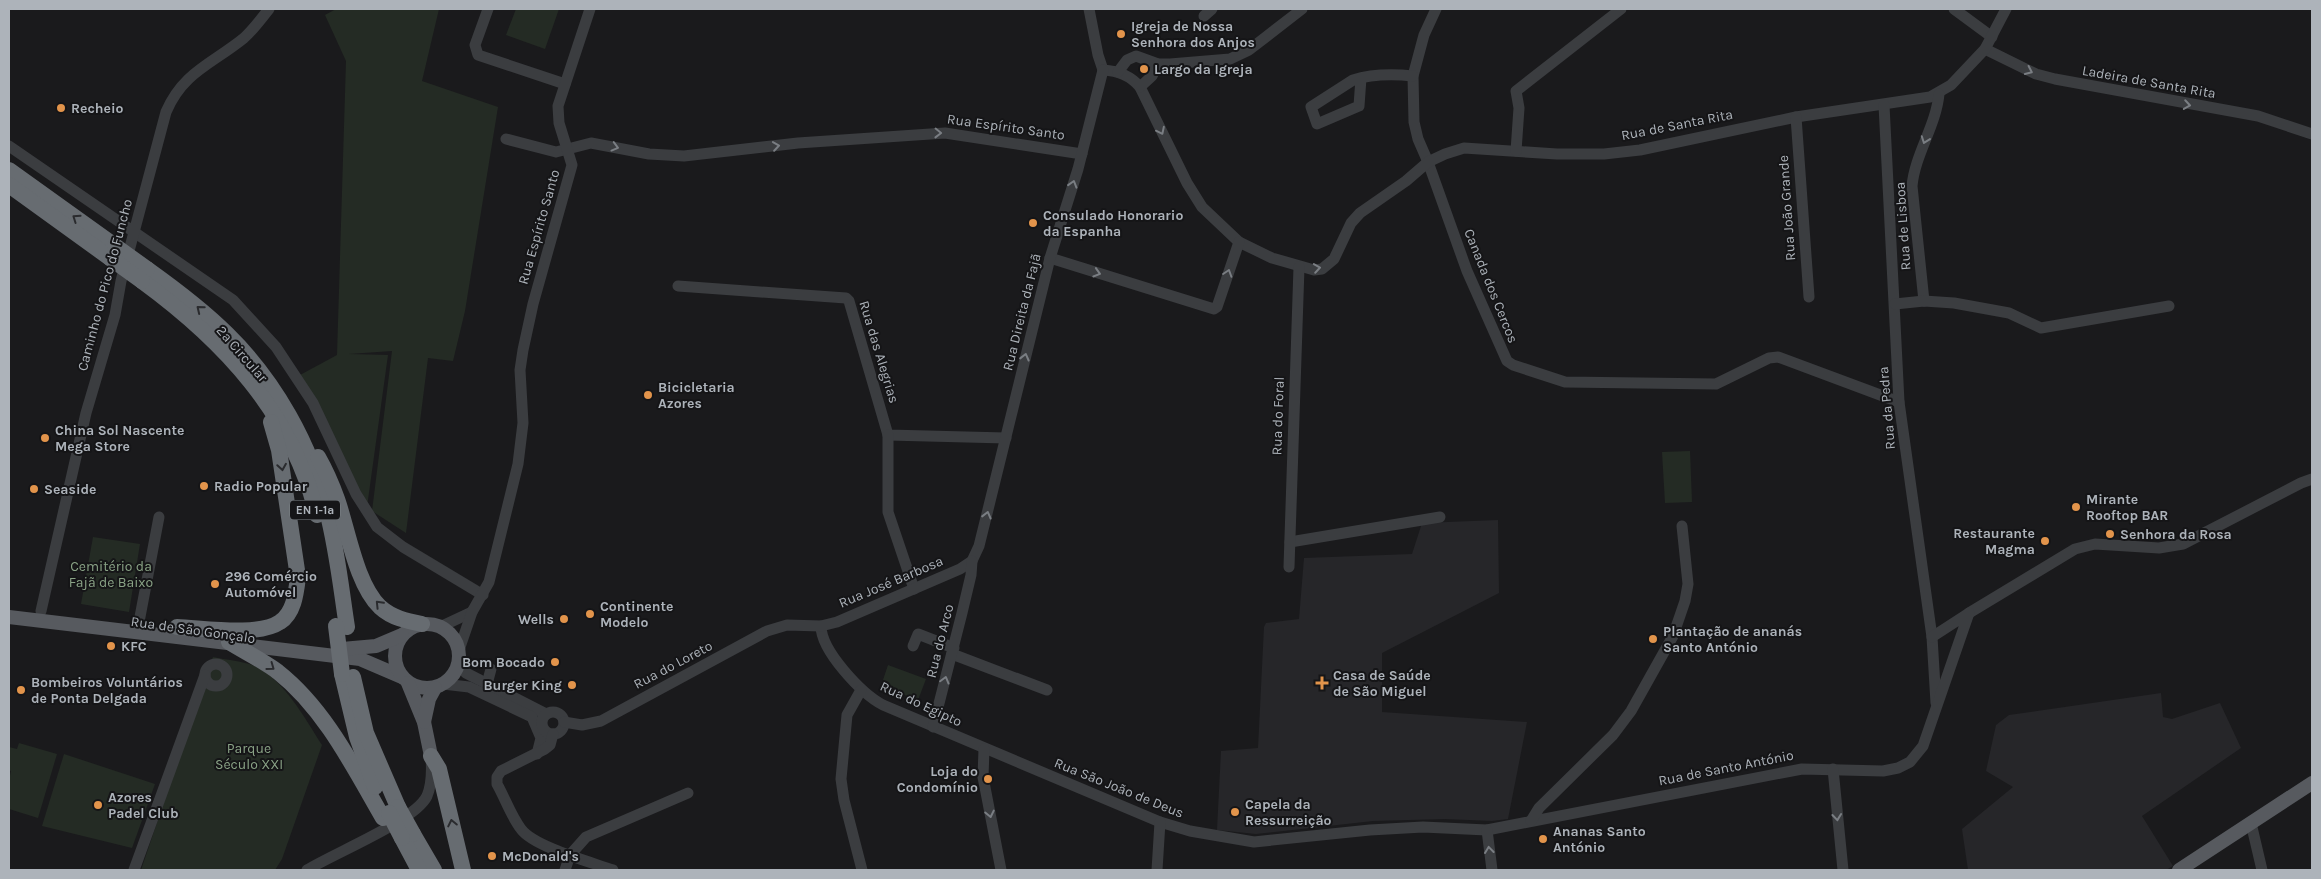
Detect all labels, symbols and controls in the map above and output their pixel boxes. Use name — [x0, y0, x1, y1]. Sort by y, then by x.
place label: Igreja de Nossa Senhora dos Anjos — [1131, 18, 1255, 51]
marker: Igreja de Nossa Senhora dos Anjos — [1115, 28, 1127, 40]
place label: Largo da Igreja — [1154, 61, 1253, 78]
street label: Ladeira de Santa Rita — [2081, 62, 2217, 102]
marker: Largo da Igreja — [1138, 63, 1150, 75]
one-way arrow — [2024, 64, 2033, 75]
one-way arrow — [2183, 99, 2192, 109]
place label: Recheio — [71, 100, 124, 117]
marker: Recheio — [55, 102, 67, 114]
street label: Rua de Santa Rita — [1620, 106, 1734, 144]
street label: Rua Espírito Santo — [946, 110, 1066, 144]
one-way arrow — [1155, 126, 1166, 135]
one-way arrow — [934, 128, 942, 138]
one-way arrow — [1921, 136, 1931, 144]
one-way arrow — [610, 141, 619, 152]
one-way arrow — [772, 141, 780, 152]
street label: Rua João Grande — [1775, 155, 1799, 261]
street label: Rua Espírito Santo — [514, 168, 564, 286]
one-way arrow — [1068, 180, 1078, 189]
street label: Rua de Lisboa — [1891, 181, 1915, 271]
street label: Caminho do Pico do Funcho — [74, 197, 136, 373]
place label: Consulado Honorario da Espanha — [1043, 207, 1183, 240]
one-way arrow — [72, 215, 82, 224]
marker: Consulado Honorario da Espanha — [1027, 217, 1039, 229]
street label: Canada dos Cercos — [1460, 227, 1522, 345]
street label: Rua Direita da Fajã — [999, 252, 1045, 372]
one-way arrow — [1314, 263, 1322, 274]
one-way arrow — [1092, 267, 1101, 277]
one-way arrow — [1222, 269, 1232, 278]
street label: Rua das Alegrias — [855, 299, 903, 405]
one-way arrow — [196, 306, 205, 315]
street label: 2ª Circular — [213, 322, 272, 386]
one-way arrow — [1019, 353, 1030, 362]
street label: Rua da Pedra — [1875, 366, 1899, 450]
street label: Rua do Foral — [1268, 376, 1288, 456]
place label: Bicicletaria Azores — [658, 379, 735, 412]
marker: Bicicletaria Azores — [642, 389, 654, 401]
place label: China Sol Nascente Mega Store — [55, 422, 184, 455]
marker: China Sol Nascente Mega Store — [39, 432, 51, 444]
one-way arrow — [276, 463, 286, 471]
place label: Radio Popular — [214, 478, 308, 495]
marker: Radio Popular — [198, 480, 210, 492]
place label: Seaside — [44, 481, 97, 498]
marker: Seaside — [28, 483, 40, 495]
place label: Mirante Rooftop BAR — [2086, 491, 2168, 524]
road number: EN 1-1ª — [290, 500, 340, 520]
marker: Mirante Rooftop BAR — [2070, 501, 2082, 513]
one-way arrow — [981, 511, 992, 520]
place label: Restaurante Magma — [1953, 525, 2035, 558]
place label: Senhora da Rosa — [2120, 526, 2232, 543]
marker: Senhora da Rosa — [2104, 528, 2116, 540]
marker: Restaurante Magma — [2039, 535, 2051, 547]
street label: Rua José Barbosa — [836, 552, 946, 612]
park label: Cemitério da Fajã de Baixo — [69, 558, 153, 591]
place label: 296 Comércio Automóvel — [225, 568, 317, 601]
marker: 296 Comércio Automóvel — [209, 578, 221, 590]
place label: Continente Modelo — [600, 598, 673, 631]
one-way arrow — [376, 601, 385, 610]
street label: Rua do Arco — [923, 602, 957, 680]
marker: Continente Modelo — [584, 608, 596, 620]
place label: Wells — [518, 611, 554, 628]
street label: Rua de São Gonçalo — [130, 613, 256, 647]
marker: Wells — [558, 613, 570, 625]
place label: Plantação de ananás Santo António — [1663, 623, 1802, 656]
marker: Plantação de ananás Santo António — [1647, 633, 1659, 645]
street label: Rua do Loreto — [631, 637, 715, 693]
place label: KFC — [121, 638, 147, 655]
marker: KFC — [105, 640, 117, 652]
place label: Bom Bocado — [462, 654, 545, 671]
marker: Bom Bocado — [549, 656, 561, 668]
one-way arrow — [265, 661, 274, 669]
place label: Casa de Saúde de São Miguel — [1333, 667, 1431, 700]
place label: Bombeiros Voluntários de Ponta Delgada — [31, 674, 183, 707]
one-way arrow — [940, 676, 950, 684]
marker: Casa de Saúde de São Miguel — [1315, 676, 1329, 690]
place label: Burger King — [484, 677, 562, 694]
street label: Rua do Egipto — [877, 678, 965, 730]
marker: Burger King — [566, 679, 578, 691]
marker: Bombeiros Voluntários de Ponta Delgada — [15, 684, 27, 696]
park label: Parque Século XXI — [215, 740, 283, 773]
street label: Rua de Santo António — [1657, 747, 1795, 789]
street label: Rua São João de Deus — [1052, 754, 1186, 822]
place label: Loja do Condomínio — [897, 763, 978, 796]
marker: Loja do Condomínio — [982, 773, 994, 785]
place label: Azores Padel Club — [108, 789, 179, 822]
place label: Capela da Ressurreição — [1245, 796, 1332, 829]
marker: Azores Padel Club — [92, 799, 104, 811]
marker: Capela da Ressurreição — [1229, 806, 1241, 818]
one-way arrow — [984, 810, 995, 819]
one-way arrow — [1832, 813, 1843, 821]
one-way arrow — [447, 819, 457, 827]
place label: Ananas Santo António — [1553, 823, 1646, 856]
marker: Ananas Santo António — [1537, 833, 1549, 845]
one-way arrow — [1485, 846, 1495, 854]
place label: McDonald's — [502, 848, 579, 865]
marker: McDonald's — [486, 850, 498, 862]

